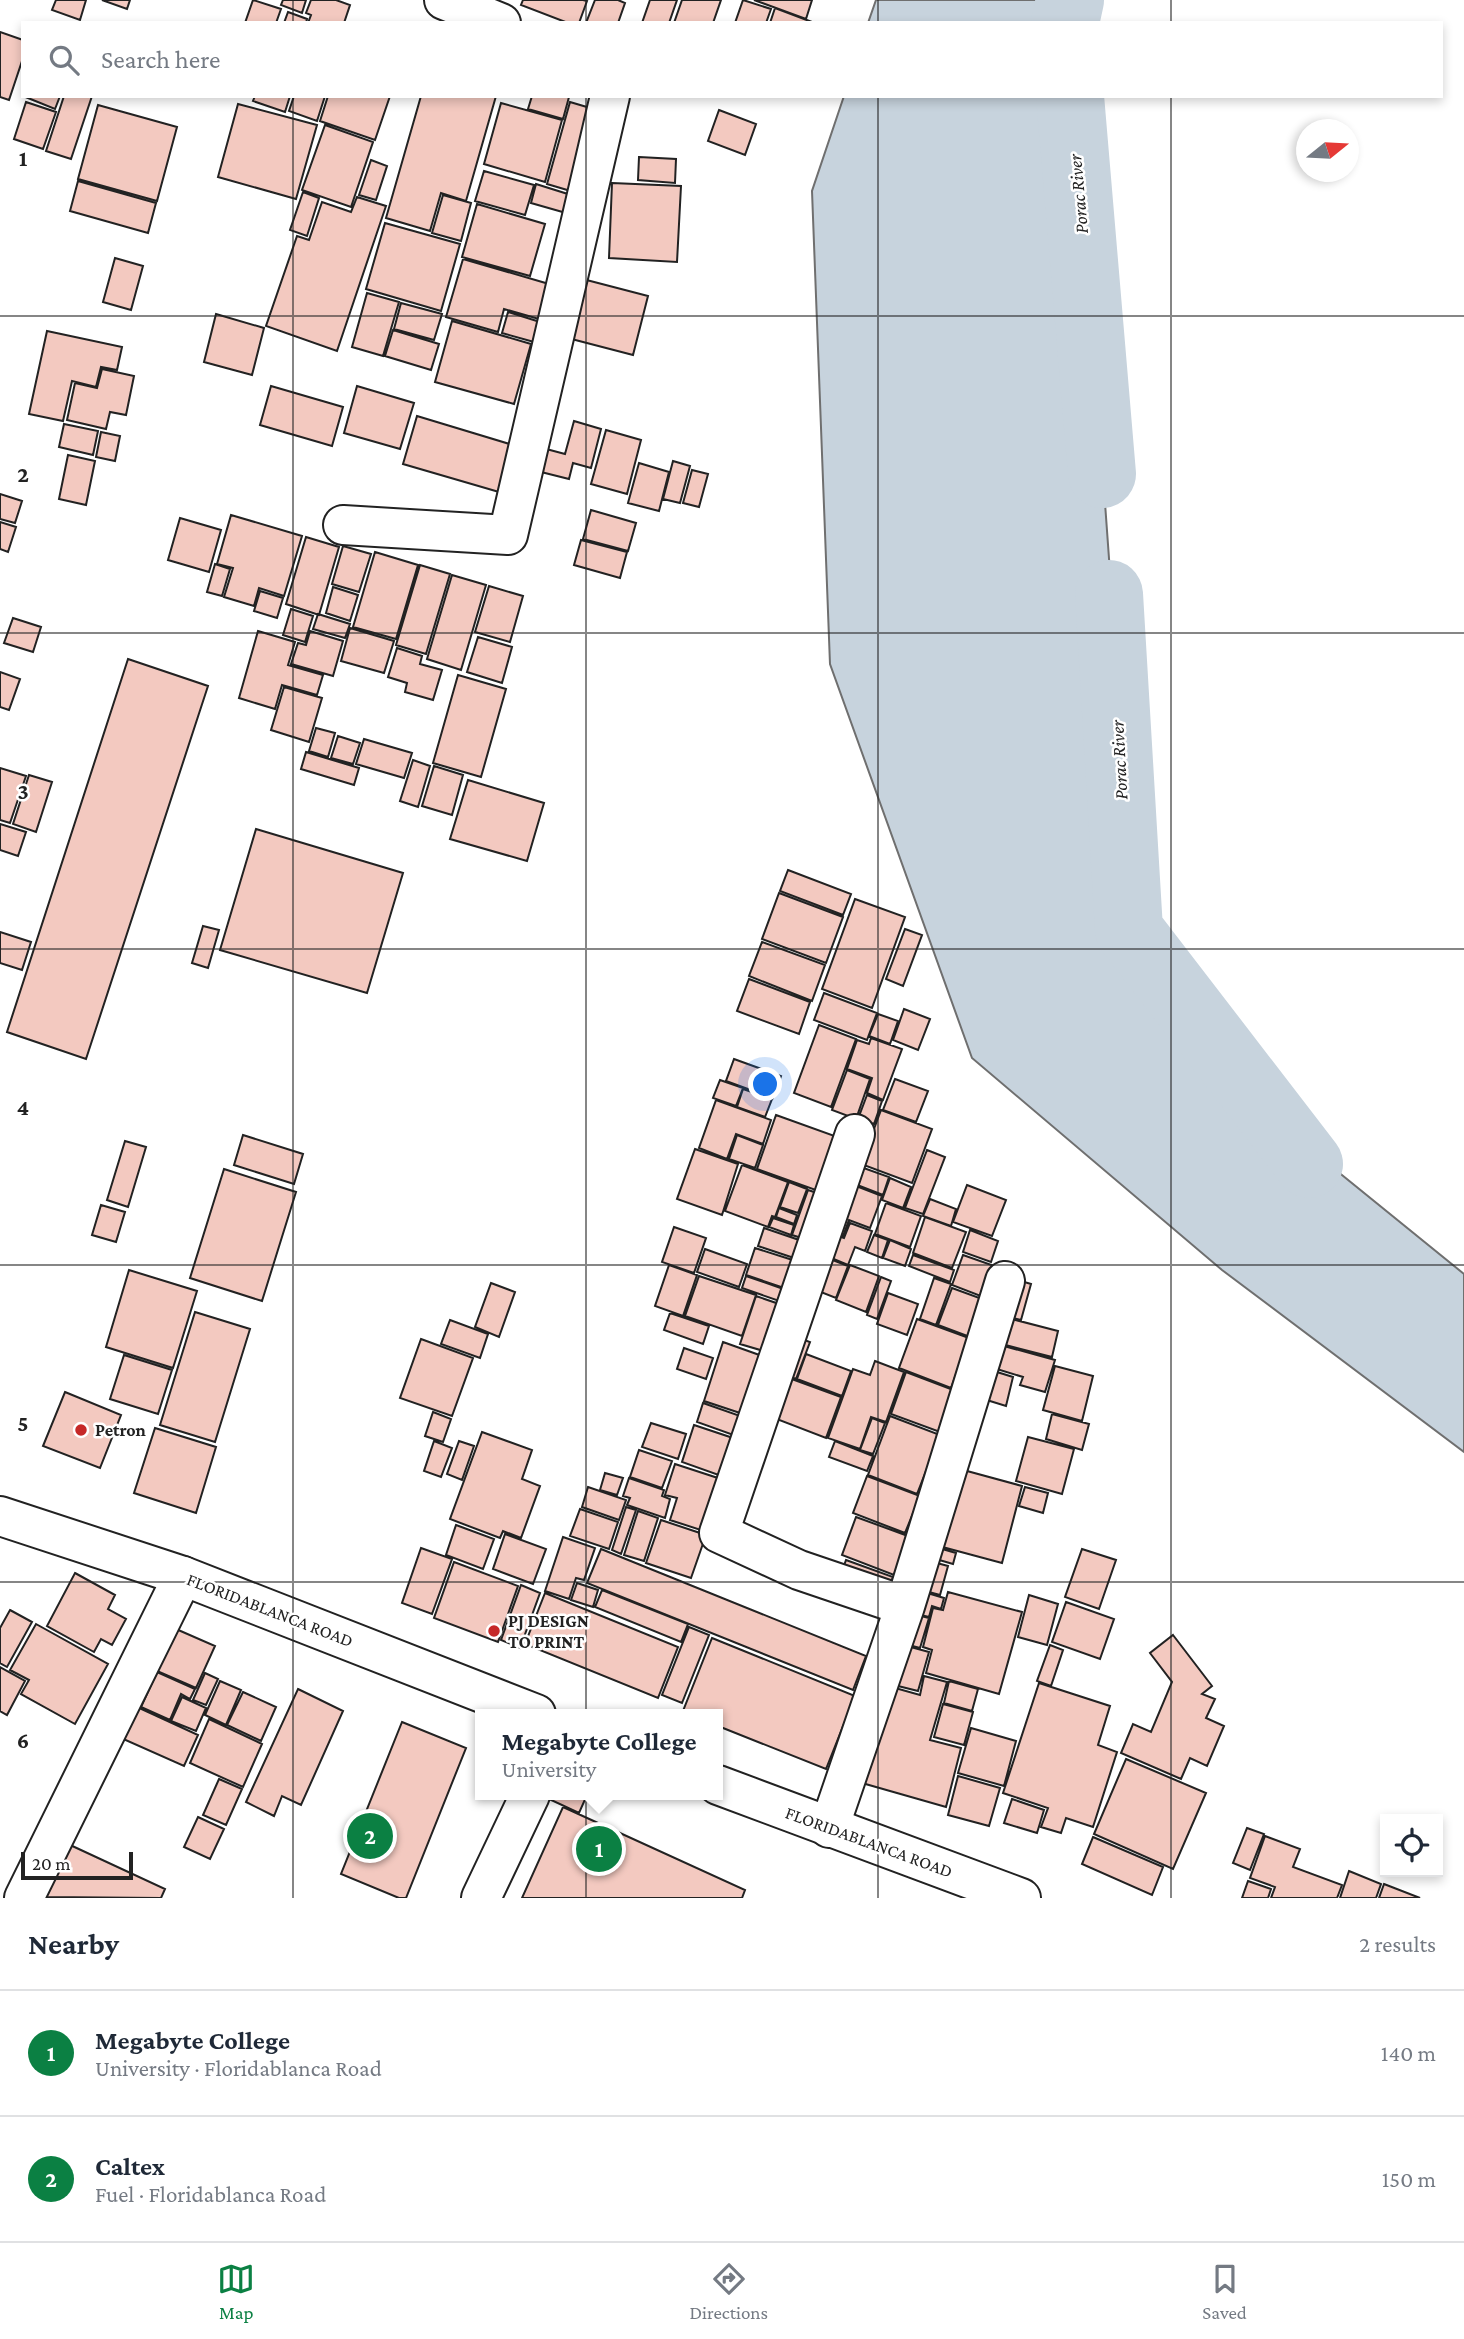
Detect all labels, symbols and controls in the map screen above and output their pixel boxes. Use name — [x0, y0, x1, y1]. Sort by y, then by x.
search box — [21, 21, 1443, 98]
icon: search — [45, 41, 83, 79]
text: Search here — [101, 45, 220, 74]
north arrow — [1296, 119, 1359, 182]
text: 1 — [19, 145, 28, 171]
water label: Porac River — [1064, 152, 1092, 235]
text: 2 — [17, 461, 29, 487]
water label: Porac River — [1106, 718, 1132, 800]
text: 3 — [17, 778, 29, 804]
your location — [748, 1067, 782, 1101]
text: 4 — [17, 1094, 29, 1120]
text: 5 — [17, 1410, 29, 1436]
place label: Petron — [95, 1420, 147, 1440]
marker: Petron — [73, 1422, 89, 1438]
street label: FLORIDABLANCA ROAD — [184, 1569, 356, 1651]
place label: PJ DESIGN TO PRINT — [508, 1611, 589, 1652]
marker: PJ DESIGN TO PRINT — [486, 1623, 502, 1639]
popup — [475, 1709, 723, 1800]
text: 6 — [17, 1727, 29, 1753]
text: Megabyte College — [501, 1727, 697, 1756]
text: University — [501, 1756, 596, 1782]
street label: FLORIDABLANCA ROAD — [783, 1802, 955, 1882]
pin: 2 — [347, 1810, 393, 1862]
map controls — [1380, 1814, 1443, 1877]
button: locate — [1380, 1814, 1443, 1877]
pin: 1 — [576, 1823, 622, 1875]
scale bar — [21, 1849, 133, 1881]
text: 20 m — [32, 1853, 71, 1874]
text: Nearby — [28, 1927, 119, 1960]
text: 2 results — [1359, 1931, 1436, 1957]
text: Megabyte College — [95, 2026, 290, 2055]
text: 1 — [47, 2040, 55, 2066]
text: 140 m — [1381, 2040, 1436, 2066]
text: University · Floridablanca Road — [95, 2055, 382, 2081]
text: Caltex — [95, 2152, 165, 2181]
text: 2 — [45, 2166, 57, 2192]
text: 150 m — [1382, 2166, 1436, 2192]
text: Fuel · Floridablanca Road — [95, 2181, 326, 2207]
tab: Map — [217, 2260, 255, 2323]
tab: Directions — [689, 2260, 768, 2323]
tab: Saved — [1202, 2260, 1247, 2323]

